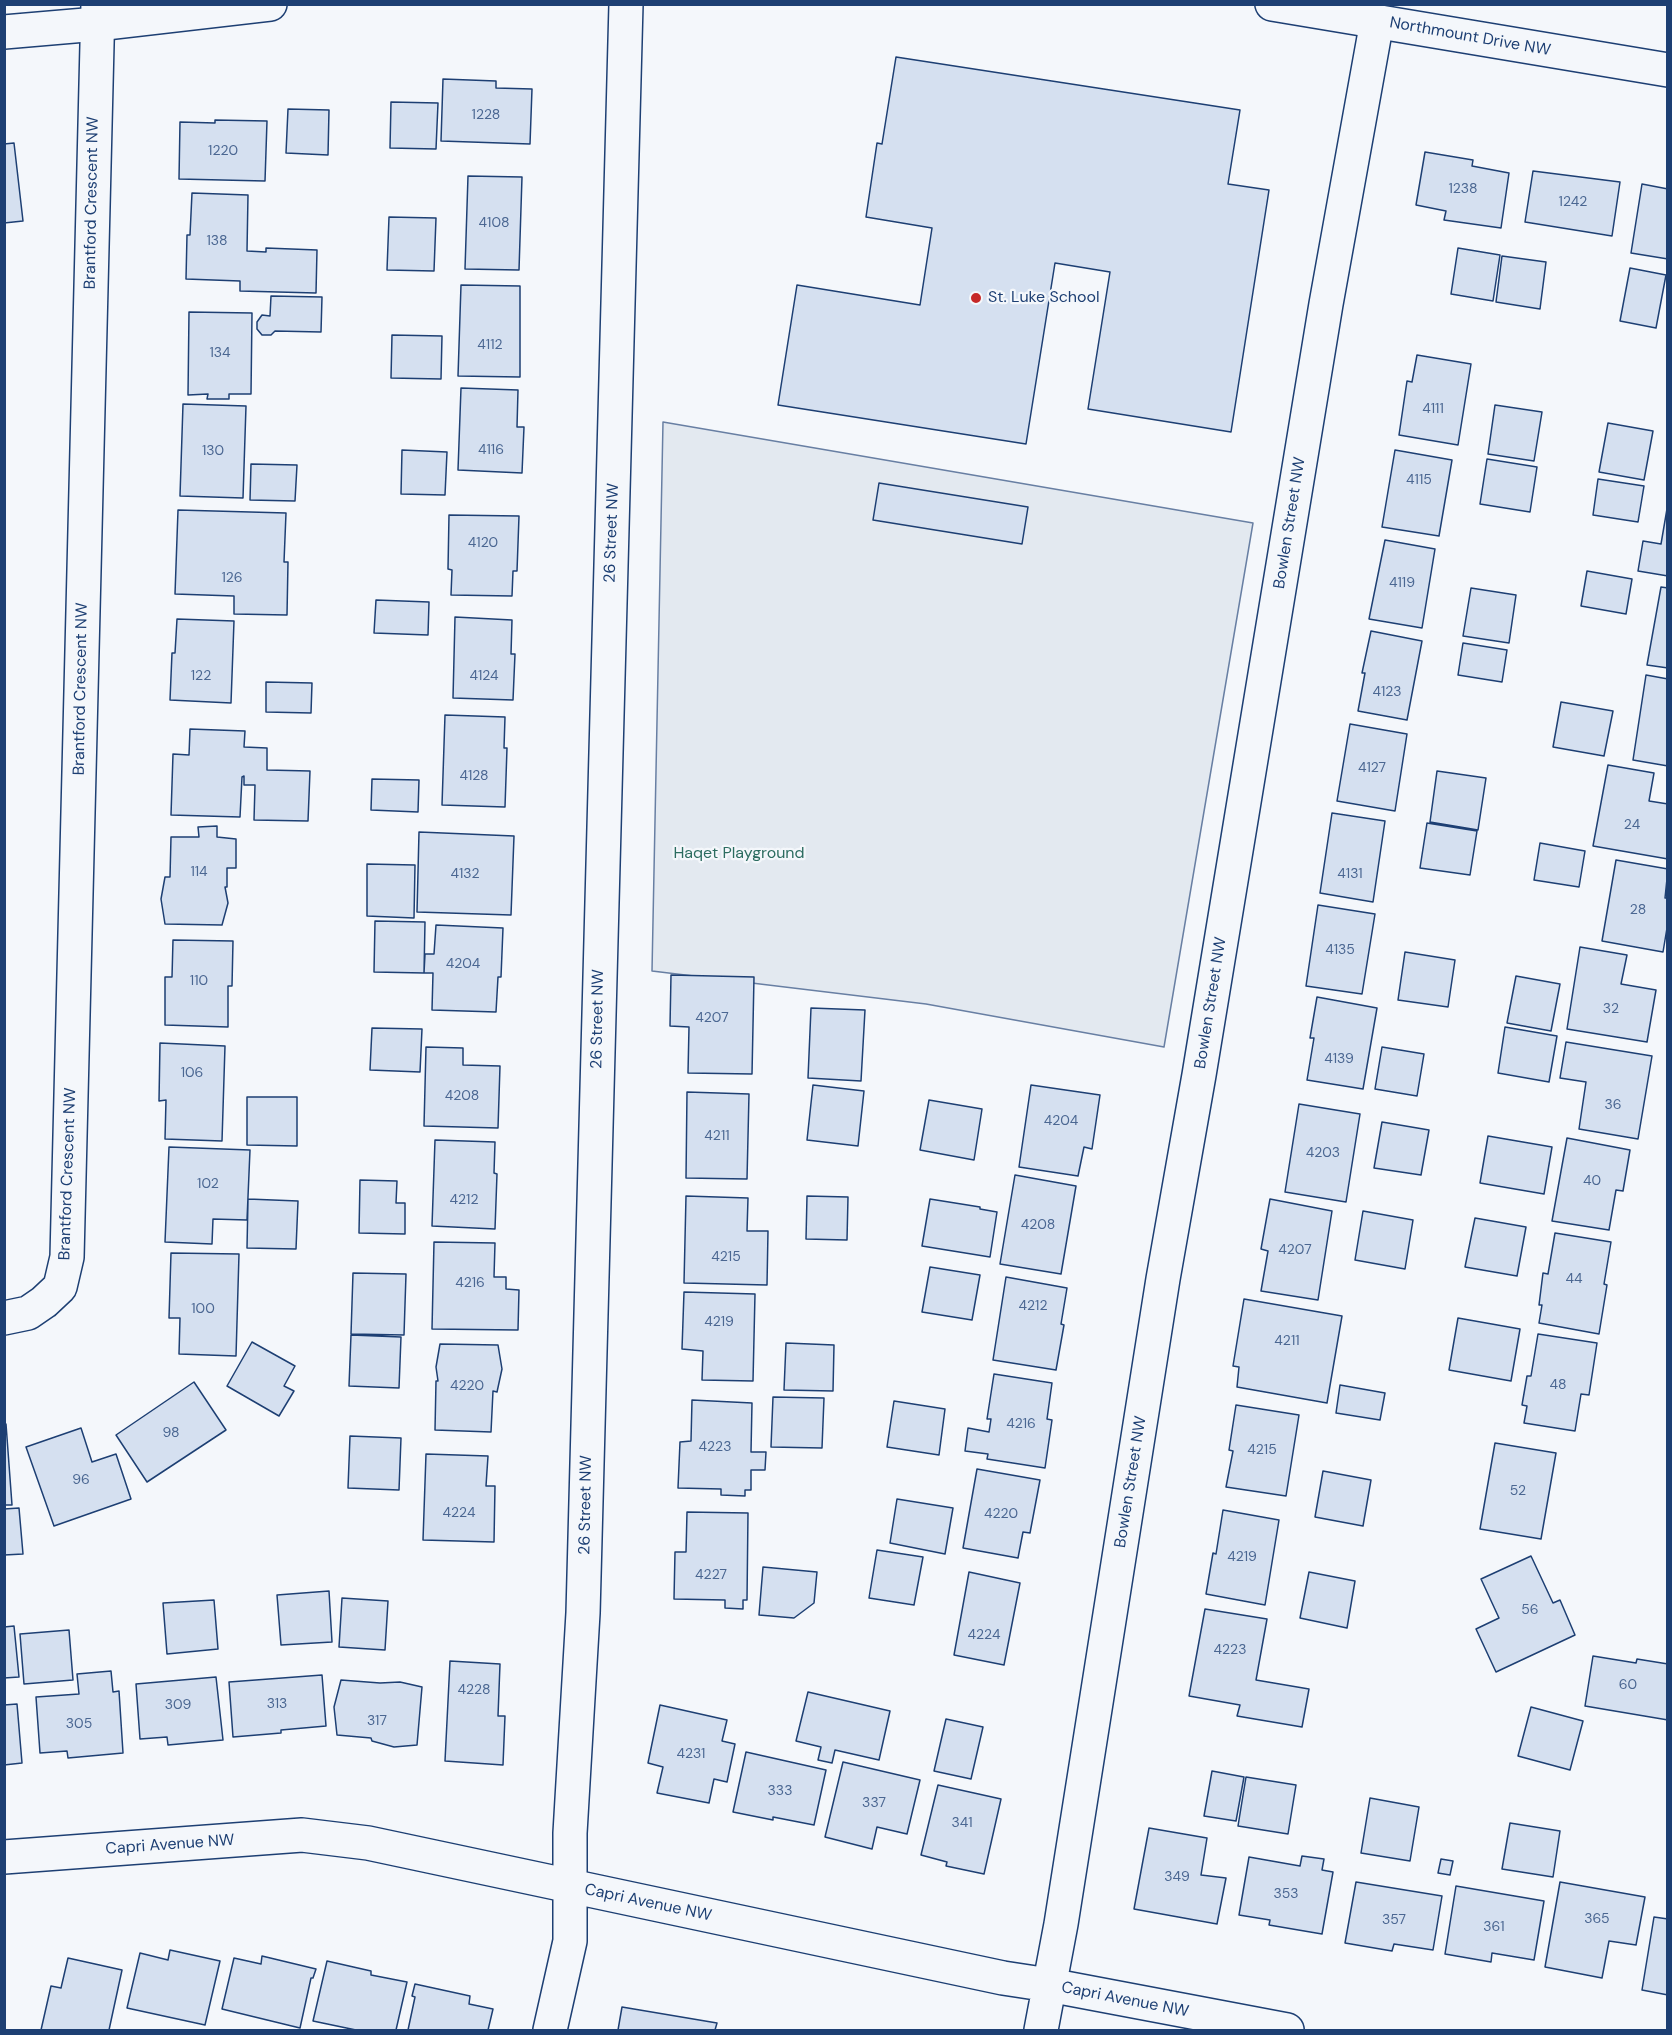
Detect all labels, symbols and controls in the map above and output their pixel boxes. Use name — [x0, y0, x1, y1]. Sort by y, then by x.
street label: Northmount Drive NW — [1388, 13, 1552, 61]
house number: 1228 — [472, 107, 500, 123]
street label: Brantford Crescent NW — [81, 116, 103, 290]
house number: 1220 — [208, 143, 238, 159]
house number: 1238 — [1448, 181, 1478, 197]
house number: 1242 — [1559, 194, 1587, 210]
house number: 4108 — [479, 215, 509, 231]
house number: 138 — [206, 233, 228, 249]
place label: St. Luke School — [988, 288, 1100, 308]
marker: St. Luke School — [969, 291, 983, 305]
house number: 4112 — [477, 337, 503, 353]
house number: 134 — [209, 345, 231, 361]
house number: 4111 — [1422, 401, 1444, 417]
house number: 4116 — [478, 442, 504, 458]
house number: 130 — [202, 443, 224, 459]
street label: Bowlen Street NW — [1270, 456, 1310, 590]
house number: 4115 — [1406, 472, 1432, 488]
street label: 26 Street NW — [601, 483, 623, 583]
house number: 4120 — [468, 535, 498, 551]
house number: 126 — [221, 570, 243, 586]
house number: 4119 — [1389, 575, 1415, 591]
street label: Brantford Crescent NW — [70, 602, 92, 776]
house number: 122 — [191, 668, 211, 684]
house number: 4124 — [469, 668, 499, 684]
house number: 4123 — [1372, 684, 1402, 700]
house number: 4127 — [1358, 760, 1386, 776]
house number: 4128 — [459, 768, 489, 784]
house number: 24 — [1624, 817, 1640, 833]
park label: Haqet Playground — [673, 844, 805, 864]
house number: 114 — [190, 864, 208, 880]
house number: 4132 — [450, 866, 480, 882]
house number: 4131 — [1337, 866, 1363, 882]
house number: 28 — [1630, 902, 1646, 918]
street label: Bowlen Street NW — [1191, 936, 1231, 1070]
house number: 4135 — [1325, 942, 1355, 958]
house number: 4204 — [446, 956, 480, 972]
street label: 26 Street NW — [588, 969, 608, 1069]
house number: 110 — [190, 973, 208, 989]
house number: 32 — [1603, 1001, 1619, 1017]
house number: 4207 — [695, 1010, 729, 1026]
house number: 4139 — [1324, 1051, 1354, 1067]
house number: 106 — [181, 1065, 203, 1081]
street label: Brantford Crescent NW — [55, 1087, 81, 1261]
house number: 4208 — [445, 1088, 479, 1104]
house number: 36 — [1604, 1097, 1622, 1113]
house number: 4204 — [1044, 1113, 1078, 1129]
house number: 4211 — [704, 1128, 730, 1144]
house number: 4203 — [1306, 1145, 1340, 1161]
house number: 40 — [1583, 1173, 1601, 1189]
house number: 102 — [197, 1176, 219, 1192]
house number: 4212 — [450, 1192, 478, 1208]
house number: 4208 — [1021, 1217, 1055, 1233]
house number: 4207 — [1278, 1242, 1312, 1258]
house number: 4215 — [711, 1249, 741, 1265]
house number: 44 — [1566, 1271, 1582, 1287]
house number: 4216 — [455, 1275, 485, 1291]
house number: 4212 — [1019, 1298, 1047, 1314]
house number: 100 — [191, 1301, 215, 1317]
house number: 4219 — [704, 1314, 734, 1330]
house number: 4211 — [1274, 1333, 1300, 1349]
house number: 48 — [1549, 1377, 1567, 1393]
house number: 4220 — [450, 1378, 484, 1394]
street label: Bowlen Street NW — [1111, 1415, 1151, 1549]
house number: 4216 — [1006, 1416, 1036, 1432]
house number: 98 — [162, 1425, 180, 1441]
house number: 4223 — [699, 1439, 731, 1455]
house number: 4215 — [1247, 1442, 1277, 1458]
street label: 26 Street NW — [576, 1455, 596, 1555]
house number: 96 — [72, 1472, 90, 1488]
house number: 52 — [1510, 1483, 1526, 1499]
house number: 4224 — [443, 1505, 475, 1521]
house number: 4220 — [984, 1506, 1018, 1522]
house number: 4219 — [1227, 1549, 1257, 1565]
house number: 4227 — [695, 1567, 727, 1583]
house number: 56 — [1521, 1602, 1539, 1618]
house number: 4224 — [968, 1627, 1000, 1643]
house number: 4223 — [1214, 1642, 1246, 1658]
house number: 60 — [1619, 1677, 1637, 1693]
house number: 4228 — [458, 1682, 490, 1698]
house number: 313 — [267, 1696, 287, 1712]
house number: 309 — [165, 1697, 191, 1713]
house number: 317 — [367, 1713, 387, 1729]
house number: 305 — [66, 1716, 92, 1732]
house number: 4231 — [677, 1746, 705, 1762]
house number: 333 — [768, 1783, 792, 1799]
house number: 337 — [862, 1795, 886, 1811]
house number: 341 — [951, 1815, 973, 1831]
street label: Capri Avenue NW — [105, 1831, 235, 1859]
house number: 349 — [1164, 1869, 1190, 1885]
street label: Capri Avenue NW — [583, 1880, 713, 1926]
house number: 353 — [1273, 1886, 1299, 1902]
house number: 365 — [1584, 1911, 1610, 1927]
house number: 357 — [1382, 1912, 1406, 1928]
house number: 361 — [1483, 1919, 1505, 1935]
street label: Capri Avenue NW — [1060, 1978, 1190, 2022]

